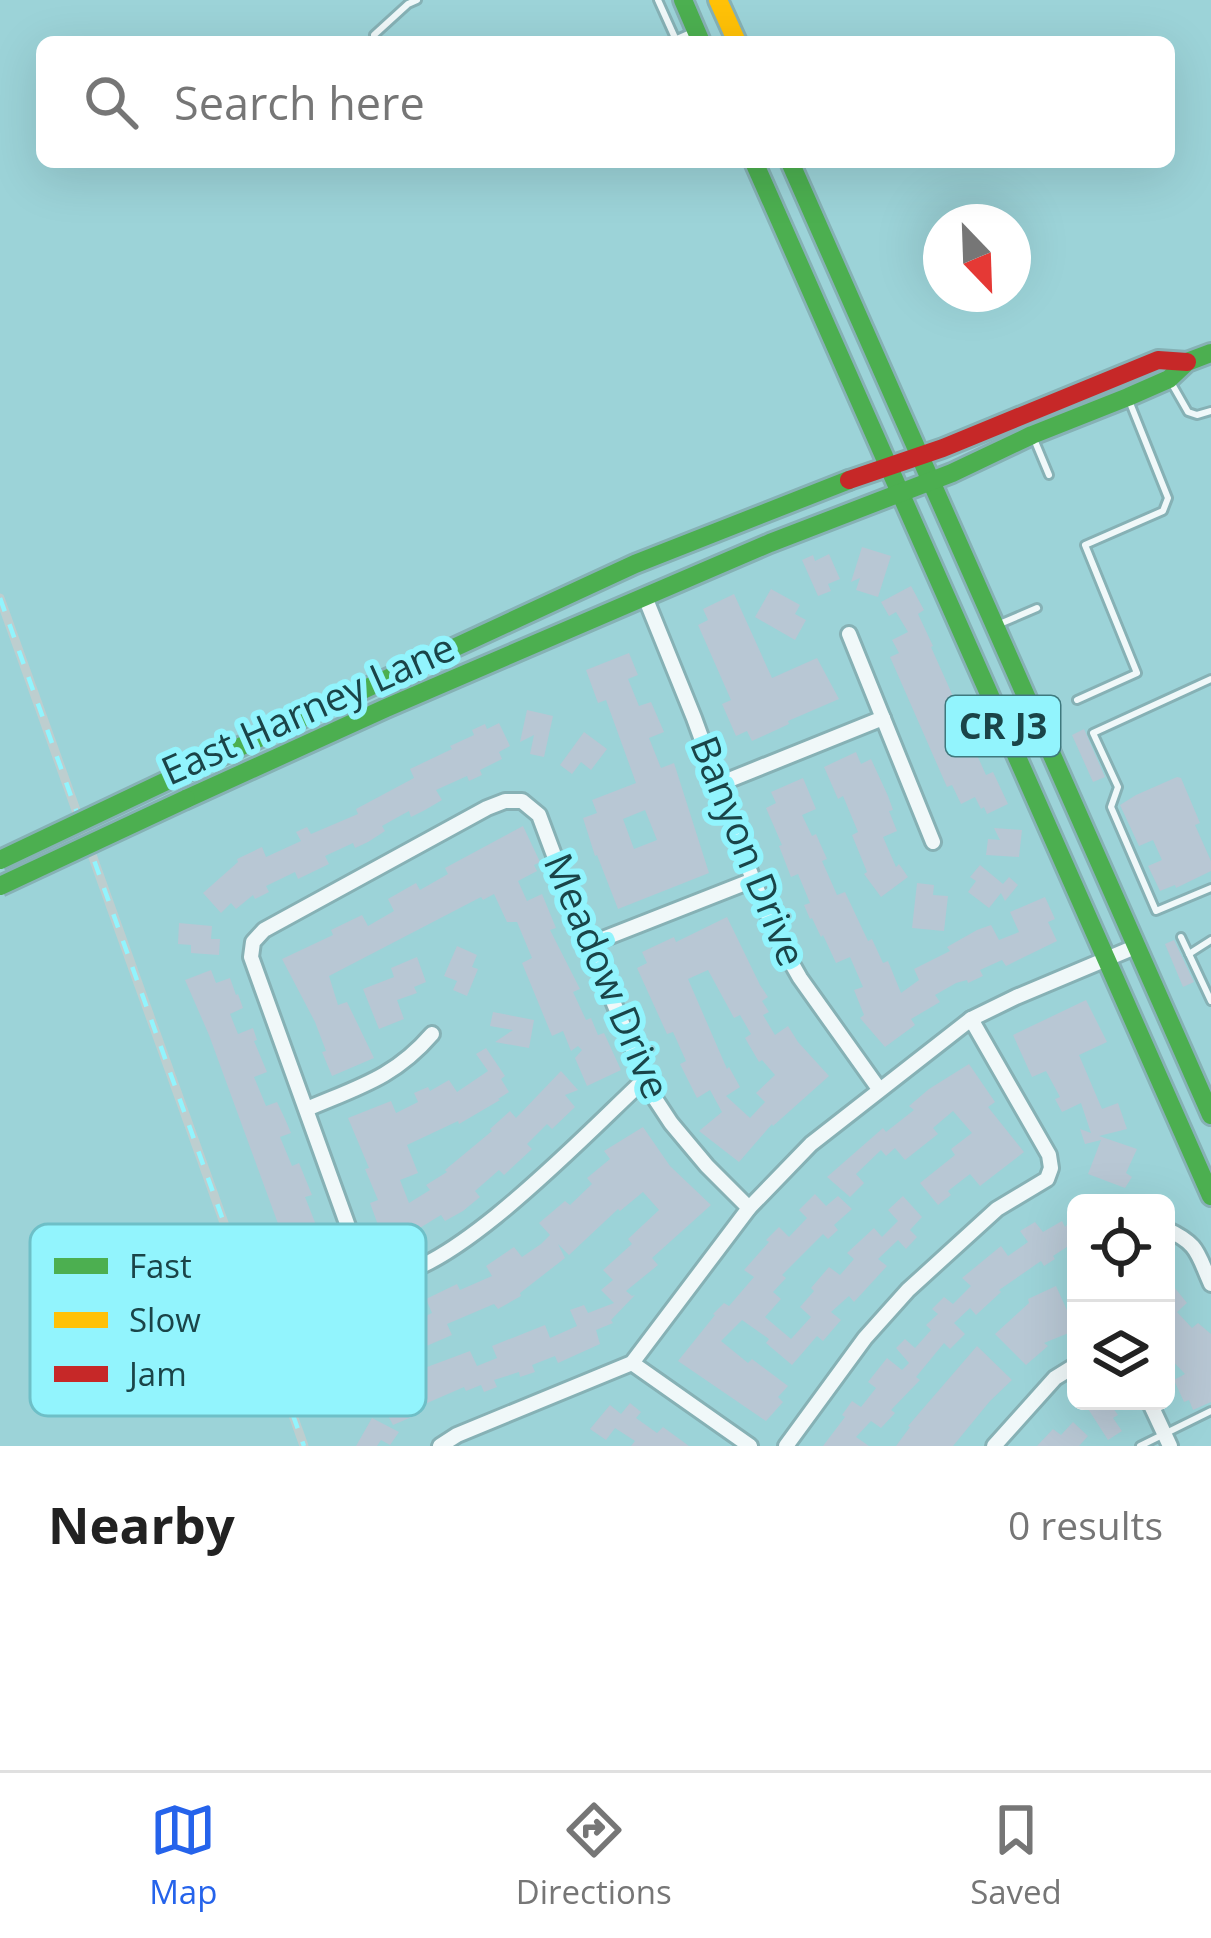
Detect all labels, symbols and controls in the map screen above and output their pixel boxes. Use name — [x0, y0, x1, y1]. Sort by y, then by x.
search box — [36, 36, 1175, 168]
icon: search — [78, 69, 144, 135]
text: Search here — [174, 72, 425, 133]
north arrow — [923, 204, 1031, 312]
street label: East Harney Lane — [152, 619, 462, 796]
road number: CR J3 — [946, 696, 1060, 756]
street label: Banyon Drive — [679, 728, 820, 973]
street label: Meadow Drive — [533, 845, 684, 1106]
map controls — [1067, 1194, 1175, 1410]
button: locate — [1067, 1194, 1175, 1302]
legend — [30, 1224, 426, 1416]
text: Fast — [129, 1243, 192, 1288]
text: Slow — [129, 1297, 201, 1342]
button: layers — [1067, 1302, 1175, 1410]
text: Jam — [126, 1351, 187, 1396]
text: Nearby — [48, 1489, 235, 1559]
text: 0 results — [1008, 1498, 1163, 1551]
tab: Map — [149, 1797, 217, 1914]
tab: Directions — [516, 1797, 672, 1914]
tab: Saved — [970, 1797, 1062, 1914]

